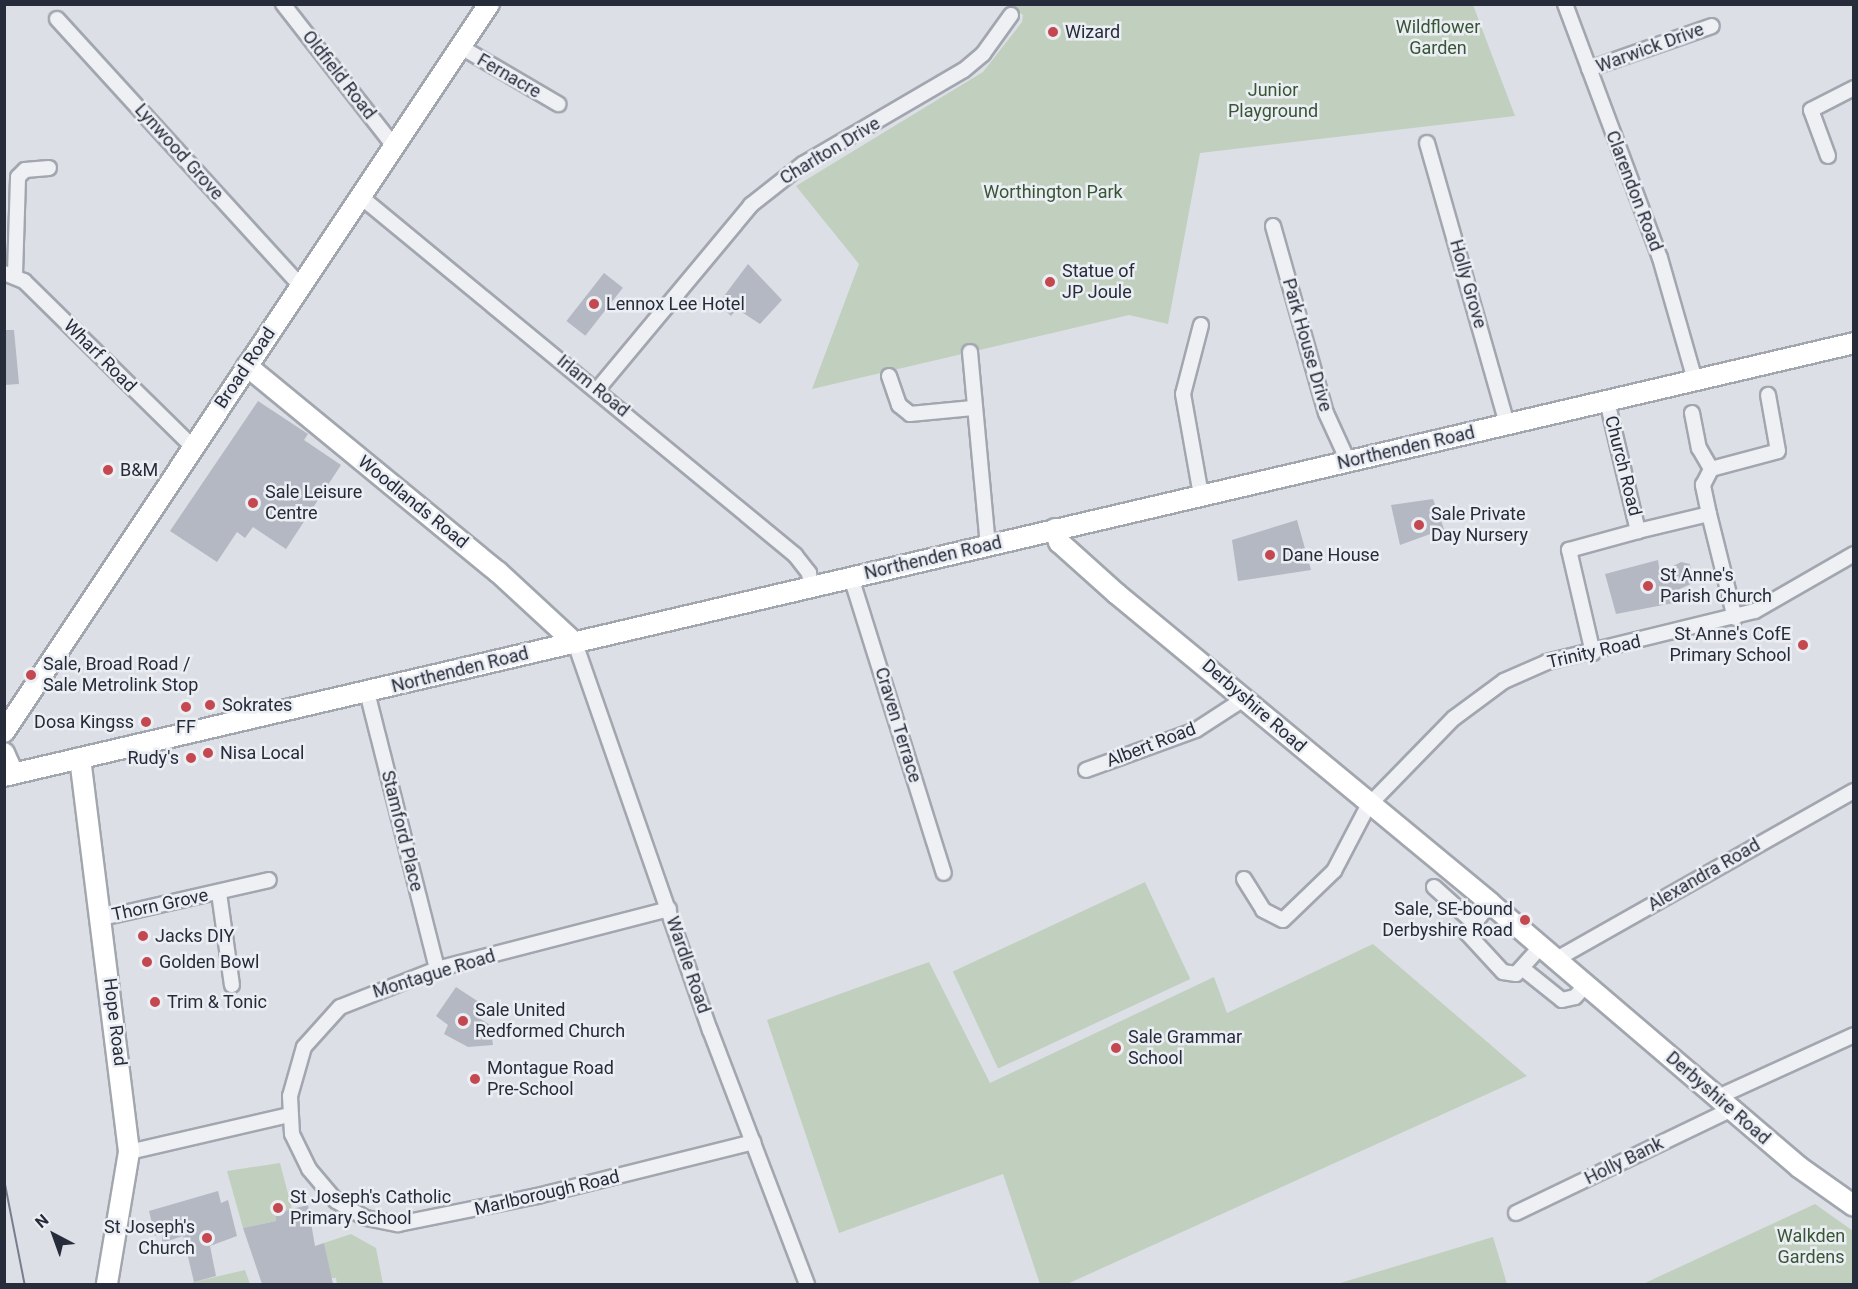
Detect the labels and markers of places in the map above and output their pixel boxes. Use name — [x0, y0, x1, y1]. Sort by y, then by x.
place label: Wizard — [1065, 21, 1120, 43]
marker: Wizard — [1046, 25, 1060, 39]
place label: Statue of JP Joule — [1062, 261, 1135, 304]
marker: Statue of JP Joule — [1043, 275, 1057, 289]
place label: Lennox Lee Hotel — [606, 293, 745, 315]
marker: Lennox Lee Hotel — [587, 297, 601, 311]
place label: B&M — [120, 459, 158, 481]
marker: B&M — [101, 463, 115, 477]
place label: Sale Leisure Centre — [265, 482, 362, 524]
marker: Sale Leisure Centre — [246, 496, 260, 510]
place label: Sale Private Day Nursery — [1431, 504, 1528, 546]
marker: Sale Private Day Nursery — [1412, 518, 1426, 532]
place label: Dane House — [1282, 544, 1379, 566]
marker: Dane House — [1263, 548, 1277, 562]
place label: St Anne's Parish Church — [1660, 565, 1772, 608]
marker: St Anne's Parish Church — [1641, 579, 1655, 593]
place label: St Anne's CofE Primary School — [1669, 624, 1791, 666]
marker: St Anne's CofE Primary School — [1796, 638, 1810, 652]
place label: Sale, Broad Road / Sale Metrolink Stop — [43, 654, 198, 696]
marker: Sale, Broad Road / Sale Metrolink Stop — [24, 668, 38, 682]
place label: Sokrates — [222, 694, 292, 716]
marker: Sokrates — [203, 698, 217, 712]
marker: FF — [179, 700, 193, 714]
place label: Dosa Kingss — [34, 711, 134, 733]
marker: Dosa Kingss — [139, 715, 153, 729]
place label: FF — [176, 716, 196, 738]
place label: Nisa Local — [220, 742, 304, 764]
marker: Nisa Local — [201, 746, 215, 760]
place label: Rudy's — [127, 747, 179, 769]
marker: Rudy's — [184, 751, 198, 765]
place label: Sale, SE-bound Derbyshire Road — [1382, 899, 1513, 942]
marker: Sale, SE-bound Derbyshire Road — [1518, 913, 1532, 927]
place label: Jacks DIY — [155, 925, 234, 947]
marker: Jacks DIY — [136, 929, 150, 943]
place label: Golden Bowl — [159, 951, 259, 973]
marker: Golden Bowl — [140, 955, 154, 969]
place label: Trim & Tonic — [167, 991, 267, 1013]
marker: Trim & Tonic — [148, 995, 162, 1009]
place label: Sale United Redformed Church — [475, 1000, 625, 1042]
marker: Sale United Redformed Church — [456, 1014, 470, 1028]
place label: Sale Grammar School — [1128, 1027, 1242, 1070]
marker: Sale Grammar School — [1109, 1041, 1123, 1055]
place label: Montague Road Pre-School — [487, 1058, 614, 1100]
marker: Montague Road Pre-School — [468, 1072, 482, 1086]
place label: St Joseph's Catholic Primary School — [290, 1187, 451, 1230]
marker: St Joseph's Catholic Primary School — [271, 1201, 285, 1215]
place label: St Joseph's Church — [104, 1217, 195, 1260]
marker: St Joseph's Church — [200, 1231, 214, 1245]

